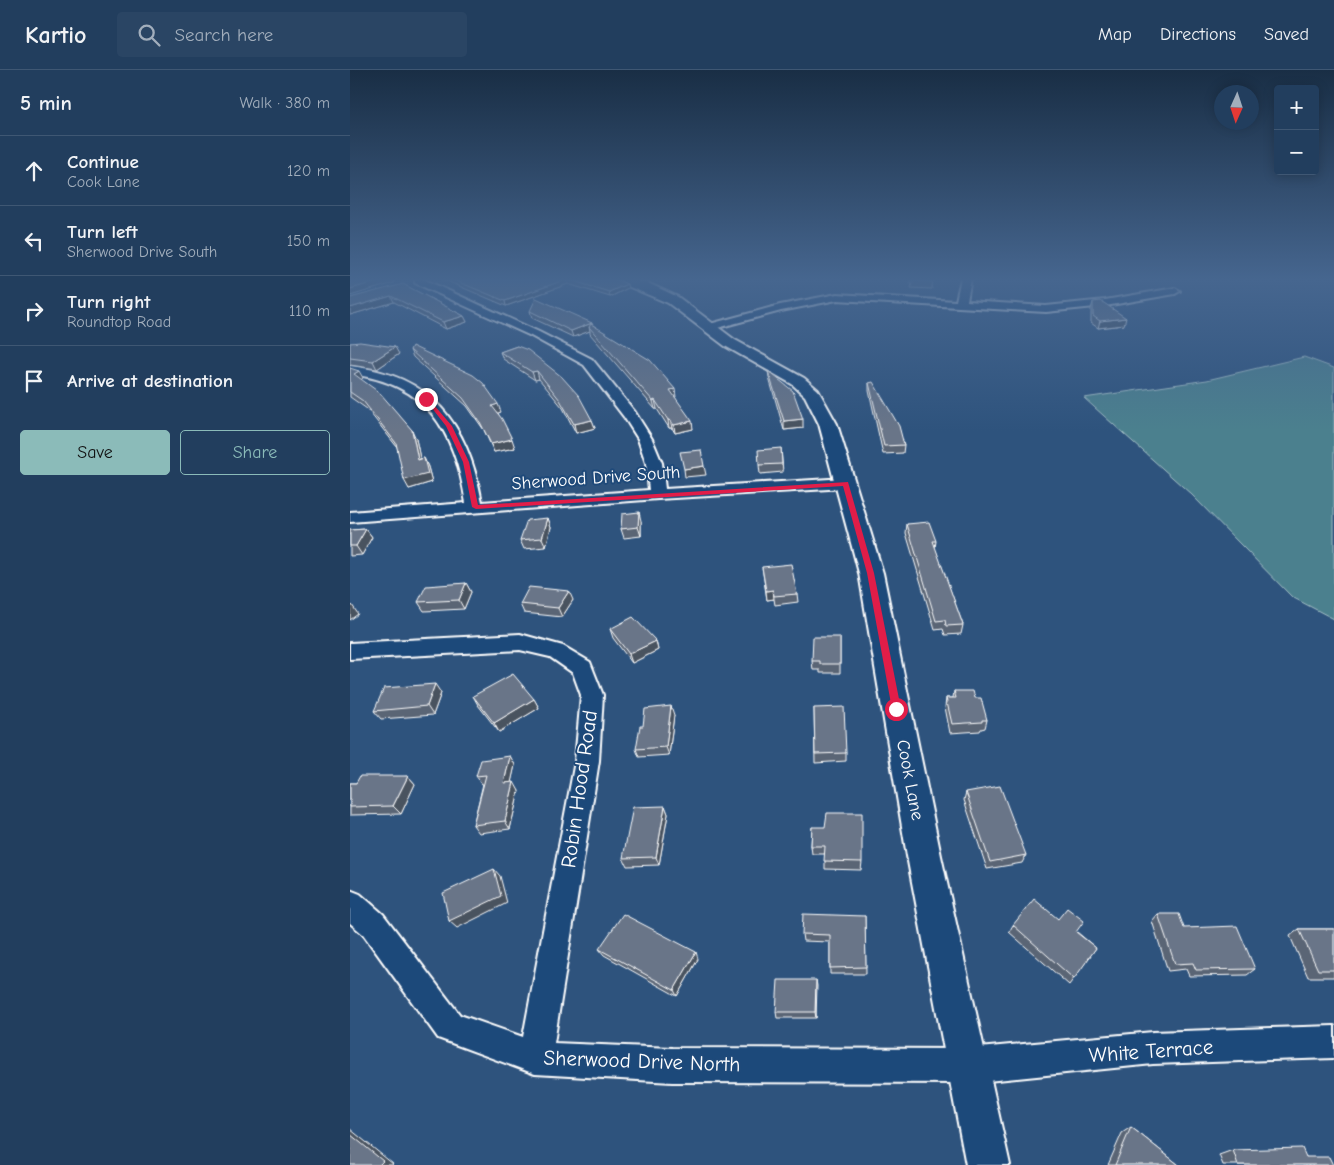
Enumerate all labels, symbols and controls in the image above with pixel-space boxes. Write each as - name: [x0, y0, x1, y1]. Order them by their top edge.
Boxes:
- search box: [117, 12, 467, 57]
- text: Kartio: [25, 21, 87, 49]
- icon: search: [135, 21, 163, 49]
- text: Search here: [175, 24, 273, 46]
- text: Map: [1098, 24, 1132, 45]
- text: Directions: [1160, 24, 1236, 45]
- text: Saved: [1264, 24, 1309, 45]
- north arrow: [1214, 85, 1259, 130]
- map controls: [1274, 85, 1319, 175]
- button: +: [1274, 85, 1319, 130]
- text: 5 min: [20, 91, 72, 115]
- text: Walk · 380 m: [240, 94, 330, 112]
- button: −: [1274, 130, 1319, 175]
- text: Continue: [67, 151, 139, 173]
- icon: ahead: [20, 157, 48, 185]
- text: 120 m: [287, 162, 330, 180]
- text: Cook Lane: [67, 173, 140, 191]
- text: Turn left: [67, 221, 138, 243]
- icon: left: [20, 227, 48, 255]
- text: 150 m: [287, 232, 330, 250]
- text: Sherwood Drive South: [67, 243, 217, 261]
- text: Turn right: [67, 291, 151, 313]
- icon: right: [20, 297, 48, 325]
- text: 110 m: [289, 302, 330, 320]
- text: Roundtop Road: [67, 313, 171, 331]
- icon: arrive: [20, 367, 48, 395]
- text: Arrive at destination: [67, 370, 233, 392]
- route end: [415, 388, 438, 411]
- button: Save: [20, 430, 170, 475]
- button: Share: [180, 430, 330, 475]
- street label: Sherwood Drive South: [511, 462, 681, 494]
- route start: [885, 698, 908, 721]
- street label: Robin Hood Road: [556, 709, 602, 869]
- street label: Cook Lane: [892, 738, 928, 822]
- street label: White Terrace: [1088, 1035, 1214, 1067]
- street label: Sherwood Drive North: [543, 1046, 741, 1076]

